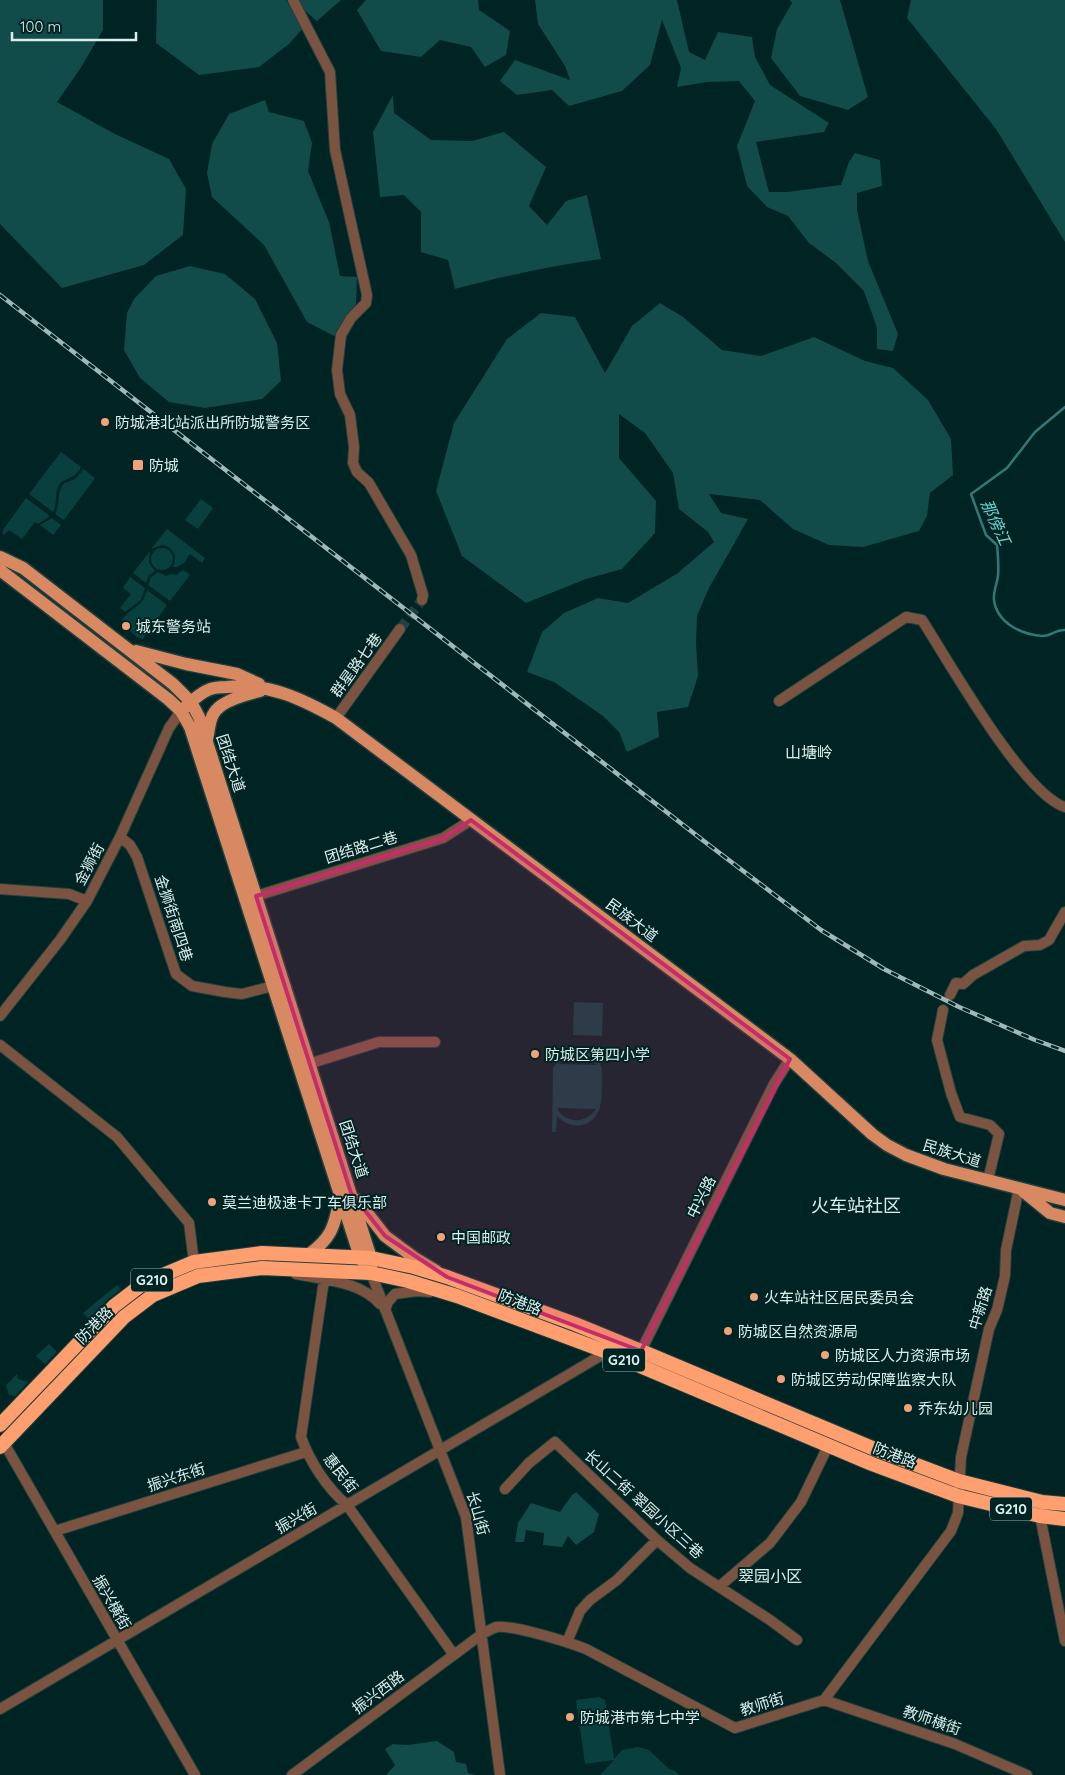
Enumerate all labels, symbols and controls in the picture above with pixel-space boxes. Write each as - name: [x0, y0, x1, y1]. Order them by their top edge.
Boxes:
- scale bar: [12, 10, 136, 42]
- text: 100 m: [20, 17, 61, 36]
- place label: 防城港北站派出所防城警务区: [115, 413, 310, 432]
- marker: 防城港北站派出所防城警务区: [99, 416, 111, 428]
- place label: 防城: [149, 456, 179, 475]
- marker: 防城: [131, 458, 145, 472]
- water label: 那傍江: [977, 496, 1016, 550]
- place label: 城东警务站: [136, 617, 211, 636]
- marker: 城东警务站: [120, 620, 132, 632]
- street label: 群星路七巷: [326, 629, 386, 701]
- street label: 团结大道: [213, 732, 249, 794]
- district label: 山塘岭: [785, 742, 833, 762]
- street label: 团结路二巷: [322, 827, 400, 867]
- street label: 金狮街: [70, 840, 108, 888]
- street label: 金狮街南四巷: [151, 872, 197, 964]
- street label: 民族大道: [602, 894, 662, 946]
- place label: 防城区第四小学: [545, 1045, 650, 1064]
- marker: 防城区第四小学: [529, 1048, 541, 1060]
- street label: 团结大道: [336, 1118, 372, 1180]
- street label: 民族大道: [921, 1135, 983, 1171]
- street label: 中兴路: [682, 1173, 720, 1221]
- place label: 莫兰迪极速卡丁车俱乐部: [222, 1193, 387, 1212]
- district label: 火车站社区: [811, 1194, 901, 1217]
- marker: 莫兰迪极速卡丁车俱乐部: [206, 1196, 218, 1208]
- place label: 中国邮政: [451, 1228, 511, 1247]
- marker: 中国邮政: [435, 1231, 447, 1243]
- road number: G210: [131, 1268, 173, 1292]
- street label: 中新路: [964, 1284, 996, 1332]
- street label: 防港路: [496, 1285, 544, 1319]
- place label: 火车站社区居民委员会: [764, 1288, 914, 1307]
- marker: 火车站社区居民委员会: [748, 1291, 760, 1303]
- street label: 防港路: [72, 1302, 116, 1348]
- place label: 防城区自然资源局: [738, 1322, 858, 1341]
- marker: 防城区自然资源局: [722, 1325, 734, 1337]
- place label: 防城区人力资源市场: [835, 1346, 970, 1365]
- road number: G210: [603, 1348, 645, 1372]
- marker: 防城区人力资源市场: [819, 1349, 831, 1361]
- place label: 防城区劳动保障监察大队: [791, 1370, 956, 1389]
- marker: 防城区劳动保障监察大队: [775, 1373, 787, 1385]
- place label: 乔东幼儿园: [918, 1399, 993, 1418]
- marker: 乔东幼儿园: [902, 1402, 914, 1414]
- street label: 防港路: [871, 1438, 919, 1472]
- street label: 长山二街 翠园小区三巷: [580, 1445, 708, 1563]
- street label: 惠民街: [320, 1449, 362, 1497]
- street label: 振兴东街: [145, 1459, 207, 1495]
- street label: 长山街: [463, 1489, 493, 1537]
- road number: G210: [990, 1498, 1032, 1520]
- street label: 振兴街: [272, 1499, 320, 1537]
- district label: 翠园小区: [738, 1566, 802, 1586]
- street label: 振兴横街: [89, 1571, 135, 1633]
- street label: 振兴西路: [348, 1666, 408, 1718]
- street label: 教师街: [738, 1688, 786, 1720]
- street label: 教师横街: [901, 1701, 963, 1739]
- place label: 防城港市第七中学: [580, 1708, 700, 1727]
- marker: 防城港市第七中学: [564, 1711, 576, 1723]

